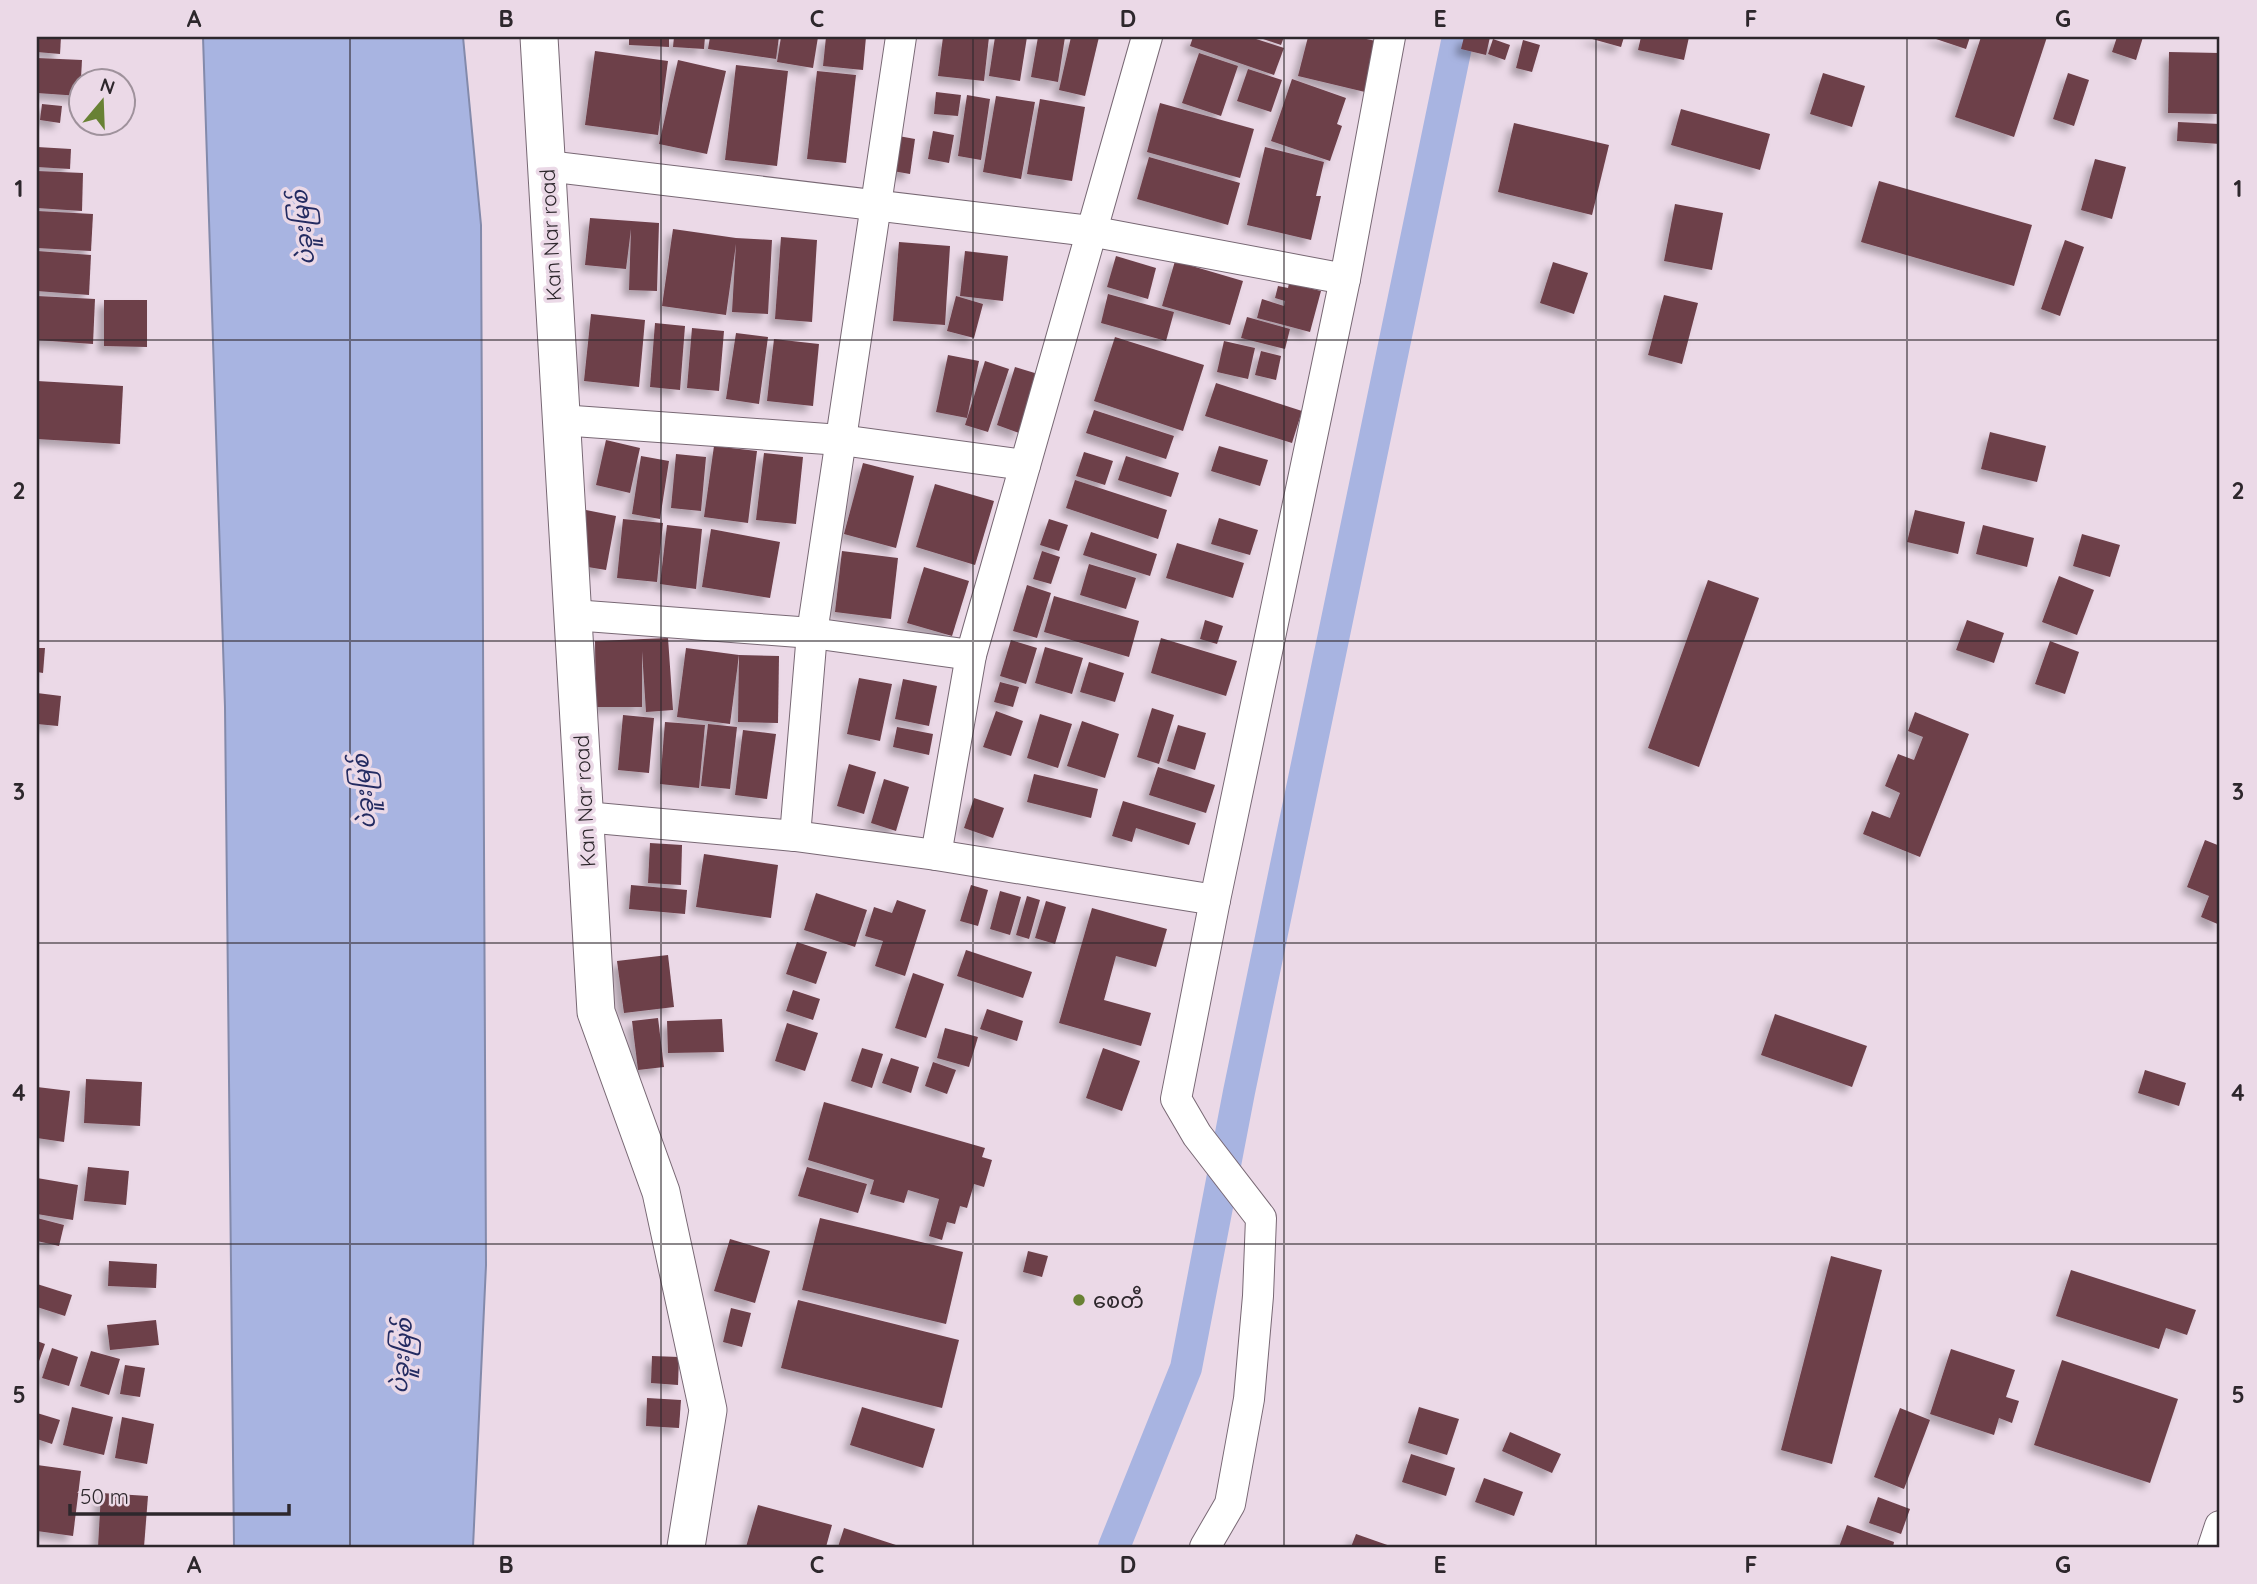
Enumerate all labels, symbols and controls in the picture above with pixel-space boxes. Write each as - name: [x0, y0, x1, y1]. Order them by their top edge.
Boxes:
- text: A: [187, 4, 202, 33]
- text: B: [498, 4, 514, 33]
- text: C: [810, 4, 824, 33]
- text: D: [1120, 4, 1136, 33]
- text: E: [1433, 4, 1447, 33]
- text: F: [1745, 4, 1757, 33]
- text: G: [2055, 4, 2071, 33]
- north arrow: [66, 66, 136, 136]
- text: N: [97, 72, 118, 100]
- street label: Kan Nar road: [534, 168, 566, 302]
- text: 1: [15, 174, 23, 203]
- text: 1: [2234, 174, 2242, 203]
- water label: ပဲခူးမြစ်: [282, 187, 325, 267]
- text: 2: [12, 476, 26, 505]
- text: 2: [2231, 476, 2245, 505]
- street label: Kan Nar road: [568, 734, 600, 868]
- water label: ပဲခူးမြစ်: [343, 751, 386, 831]
- text: 3: [13, 777, 25, 806]
- text: 3: [2232, 777, 2244, 806]
- text: 4: [12, 1078, 26, 1107]
- text: 4: [2231, 1078, 2245, 1107]
- place label: စေတီ: [1093, 1285, 1144, 1313]
- marker: စေတီ: [1071, 1292, 1087, 1308]
- water label: ပဲခူးမြစ်: [383, 1316, 423, 1395]
- text: 5: [12, 1380, 26, 1409]
- text: 5: [2231, 1380, 2245, 1409]
- scale bar: [70, 1472, 289, 1516]
- text: 50 m: [80, 1483, 129, 1509]
- text: A: [187, 1550, 202, 1579]
- text: B: [498, 1550, 514, 1579]
- text: C: [810, 1550, 824, 1579]
- text: D: [1120, 1550, 1136, 1579]
- text: E: [1433, 1550, 1447, 1579]
- text: F: [1745, 1550, 1757, 1579]
- text: G: [2055, 1550, 2071, 1579]

